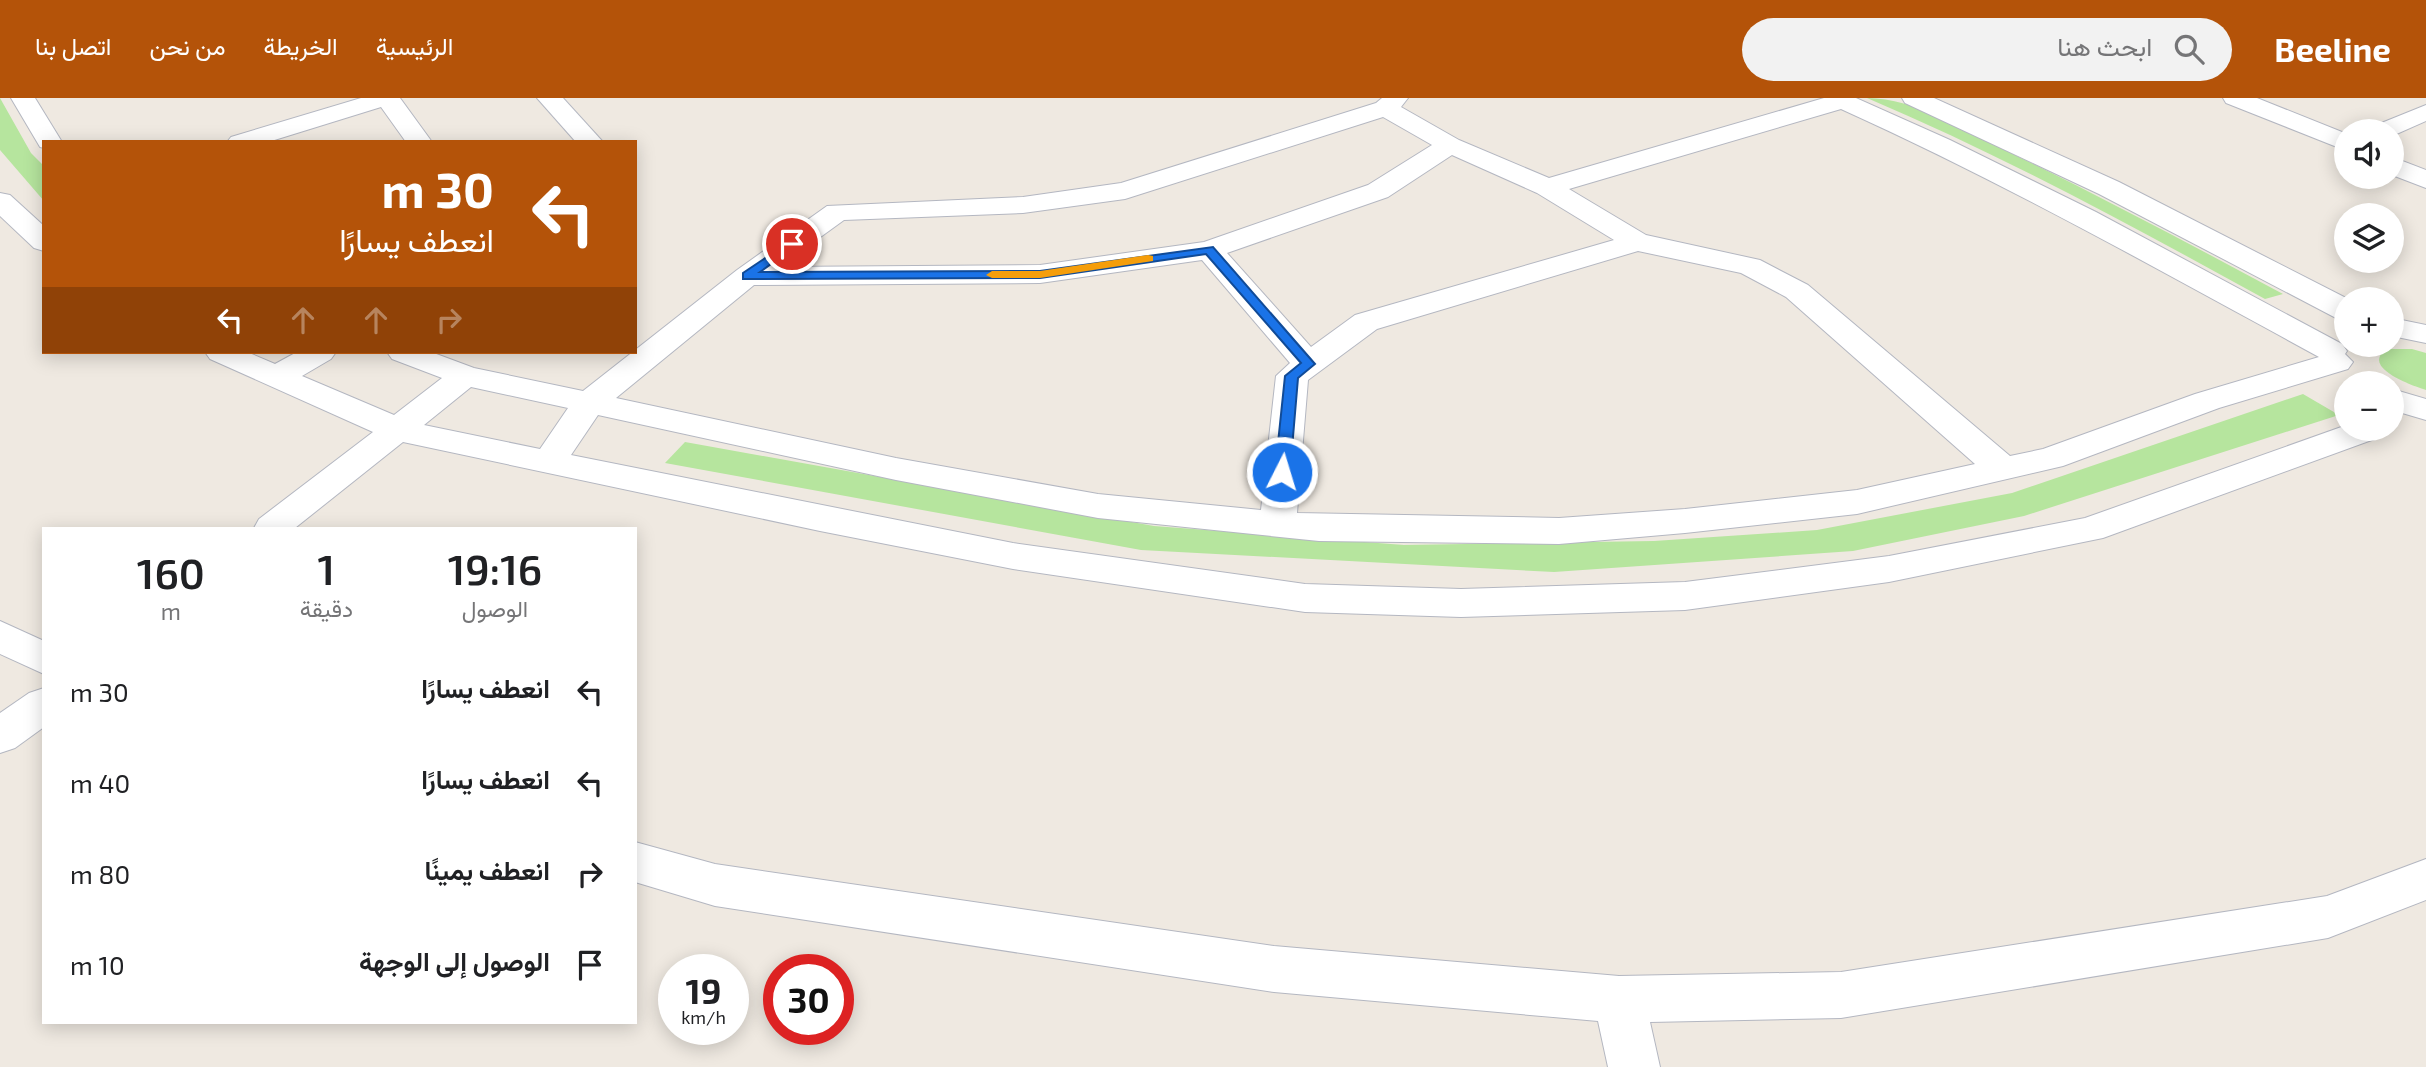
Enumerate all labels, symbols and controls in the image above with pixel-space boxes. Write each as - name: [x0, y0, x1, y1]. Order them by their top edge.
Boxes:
- search box: [1742, 18, 2232, 81]
- text: Beeline: [2274, 29, 2391, 69]
- text: ابحث هنا: [2057, 30, 2152, 61]
- icon: search: [2170, 30, 2208, 68]
- text: اتصل بنا: [35, 31, 111, 60]
- text: من نحن: [149, 31, 225, 60]
- text: الخريطة: [263, 31, 338, 60]
- text: الرئيسية: [376, 31, 453, 60]
- map controls: [2334, 119, 2404, 441]
- button: sound: [2334, 119, 2404, 189]
- text: 30 m: [382, 159, 494, 218]
- icon: left: [518, 168, 609, 259]
- button: layers: [2334, 203, 2404, 273]
- pin: [762, 214, 822, 274]
- text: انعطف يسارًا: [339, 220, 494, 258]
- icon: arrive: [773, 225, 811, 263]
- button: +: [2334, 287, 2404, 357]
- icon: left: [211, 301, 249, 339]
- icon: ahead: [284, 301, 322, 339]
- icon: ahead: [357, 301, 395, 339]
- icon: right: [430, 301, 468, 339]
- button: −: [2334, 371, 2404, 441]
- position arrow: [1245, 435, 1319, 509]
- text: 1: [318, 543, 335, 593]
- text: 19:16: [448, 543, 542, 593]
- text: 160: [137, 547, 205, 597]
- text: دقيقة: [300, 594, 353, 622]
- text: الوصول: [462, 594, 528, 622]
- text: m: [161, 597, 181, 625]
- text: انعطف يسارًا: [421, 672, 550, 703]
- icon: left: [571, 673, 609, 711]
- text: 30 m: [70, 676, 129, 707]
- text: انعطف يسارًا: [421, 763, 550, 794]
- icon: left: [571, 764, 609, 802]
- text: 40 m: [70, 767, 130, 798]
- text: انعطف يمينًا: [425, 854, 550, 885]
- icon: right: [571, 855, 609, 893]
- text: 80 m: [70, 858, 130, 889]
- text: الوصول إلى الوجهة: [359, 945, 550, 976]
- icon: arrive: [571, 946, 609, 984]
- text: 10 m: [70, 949, 125, 980]
- speed limit sign: 30: [763, 954, 854, 1045]
- text: 19: [686, 969, 721, 1011]
- text: km/h: [681, 1006, 726, 1028]

